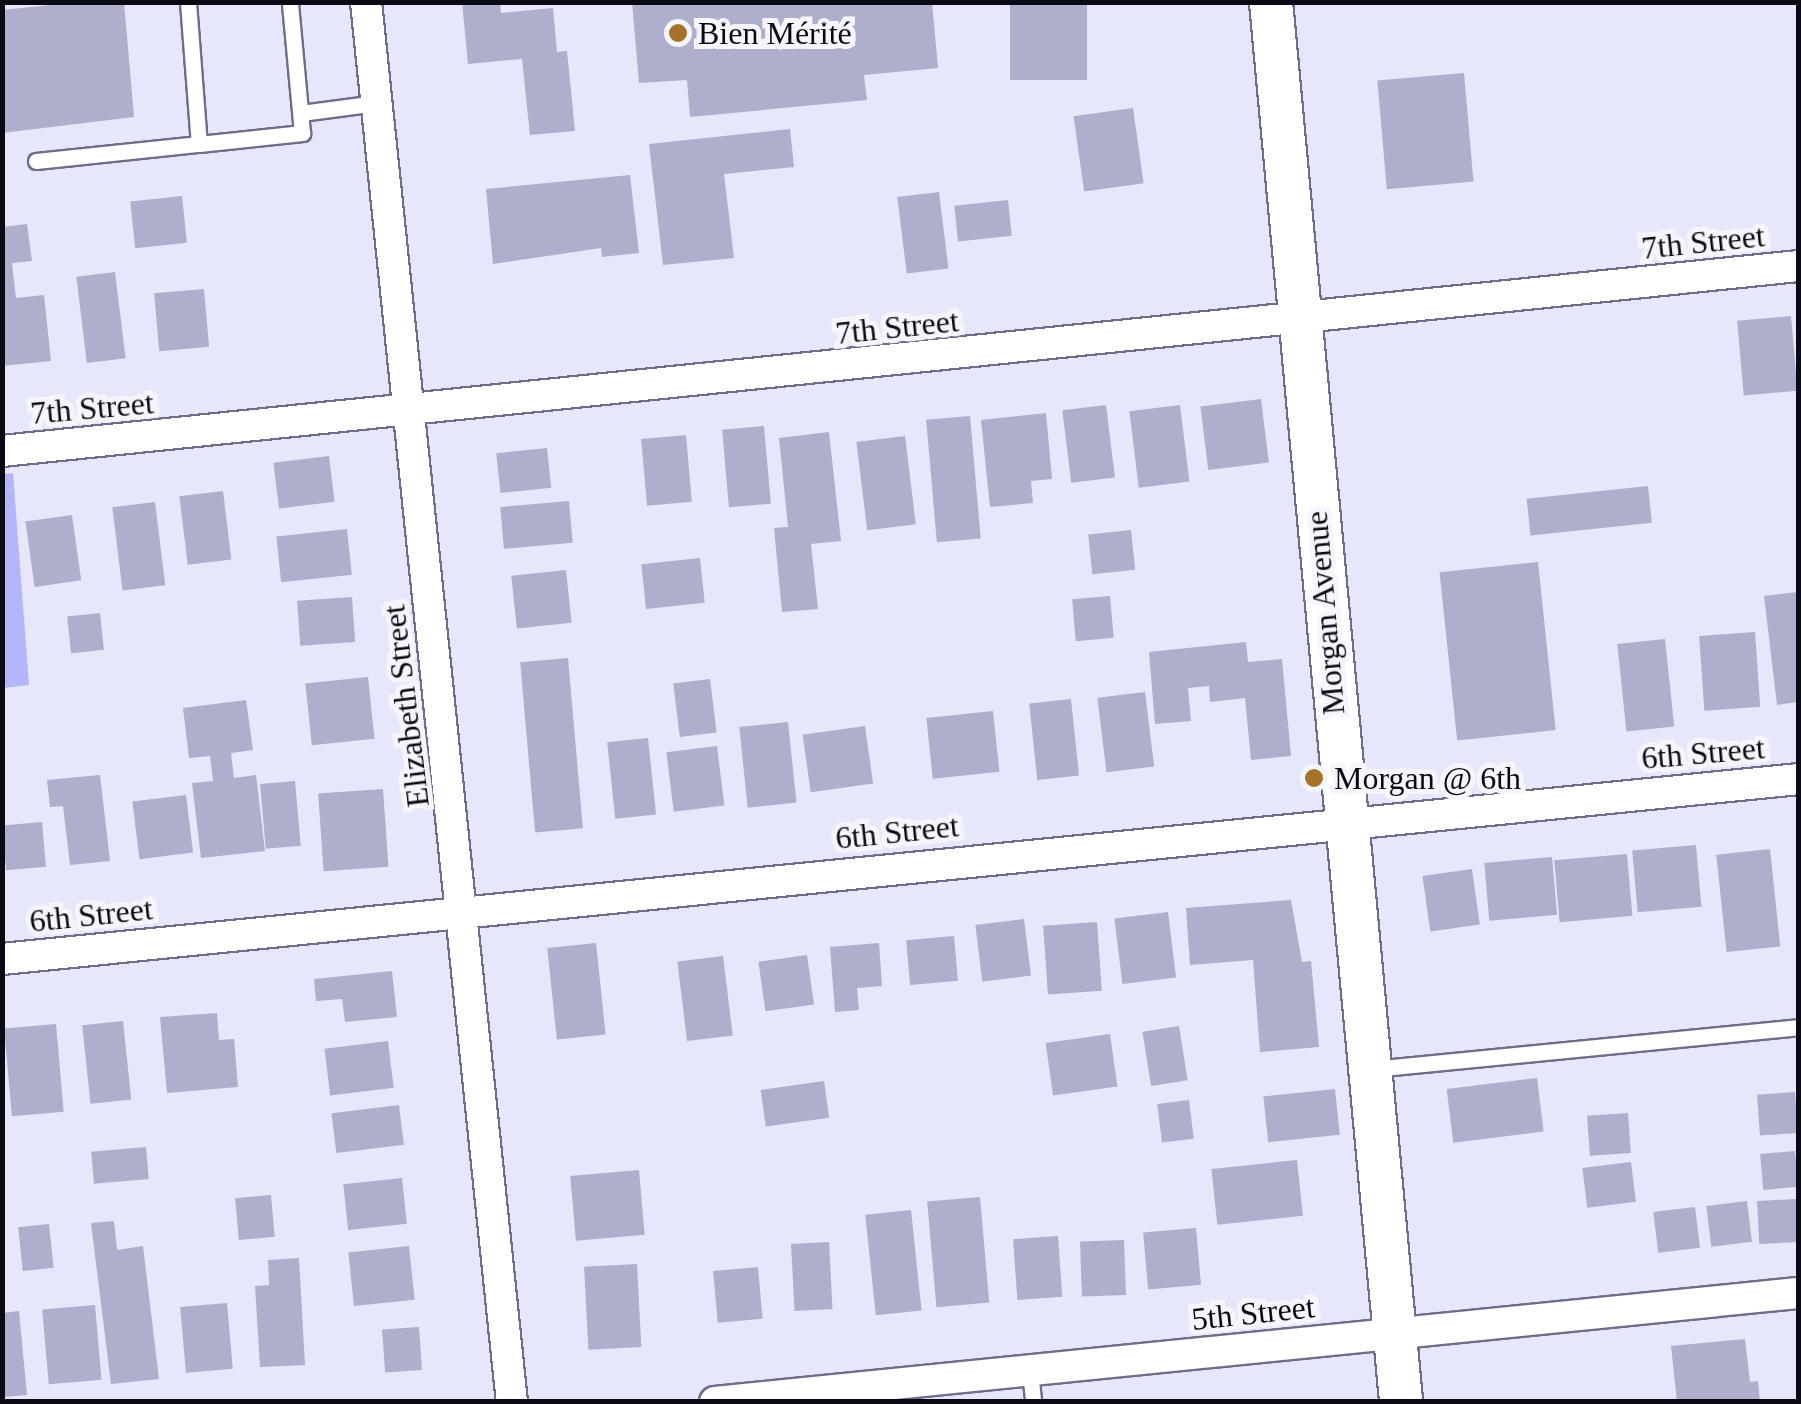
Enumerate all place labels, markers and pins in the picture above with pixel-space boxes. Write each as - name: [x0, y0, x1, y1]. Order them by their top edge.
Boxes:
- place label: Bien Mérité: [698, 14, 852, 52]
- marker: Bien Mérité: [667, 22, 689, 44]
- place label: Morgan @ 6th: [1334, 759, 1521, 797]
- marker: Morgan @ 6th: [1303, 767, 1325, 789]

